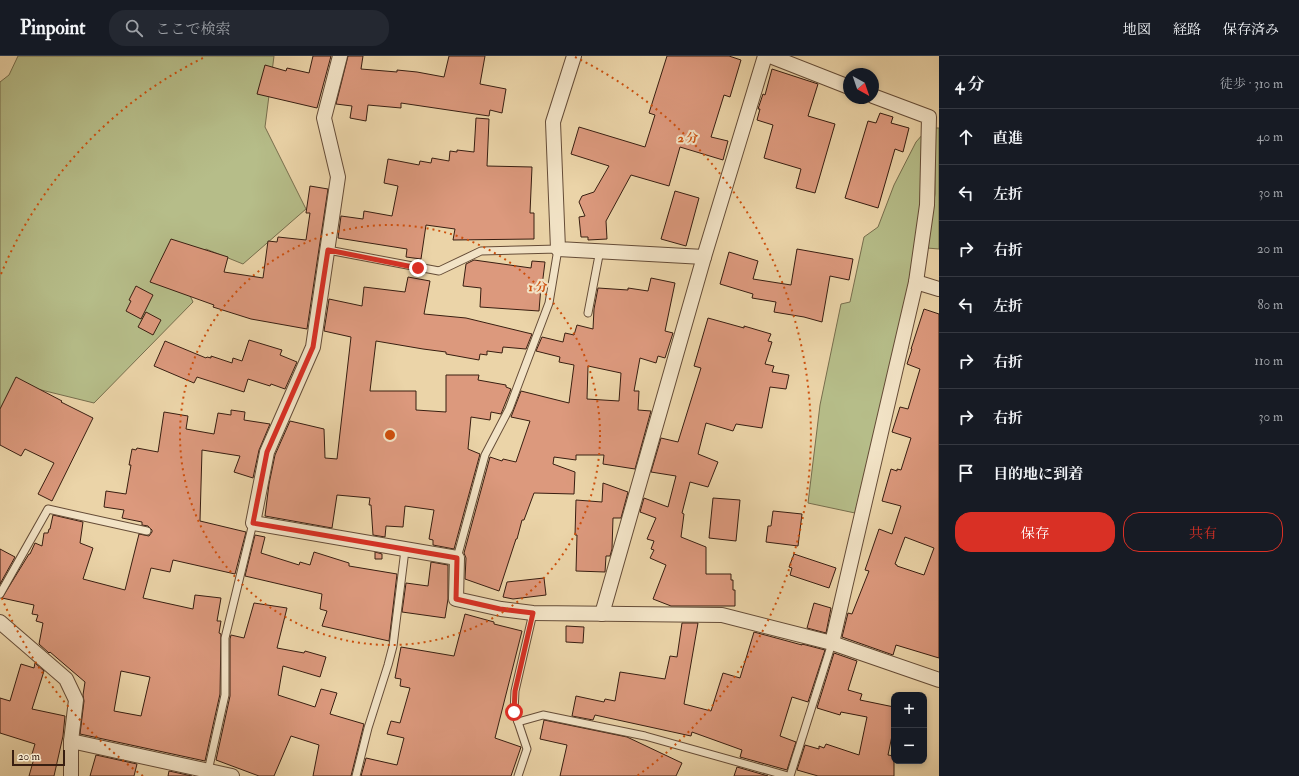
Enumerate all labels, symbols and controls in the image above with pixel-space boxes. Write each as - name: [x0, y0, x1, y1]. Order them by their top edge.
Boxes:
- search box: [109, 10, 389, 46]
- text: Pinpoint: [20, 16, 85, 40]
- icon: search: [123, 17, 145, 39]
- text: ここで検索: [155, 20, 230, 39]
- text: 地図: [1123, 21, 1151, 38]
- text: 経路: [1173, 21, 1201, 38]
- text: 保存済み: [1223, 21, 1279, 38]
- north arrow: [843, 68, 879, 104]
- text: 4 分: [955, 74, 985, 95]
- text: 徒歩 · 310 m: [1220, 76, 1283, 92]
- icon: ahead: [955, 126, 977, 148]
- text: 直進: [993, 129, 1023, 148]
- text: 40 m: [1257, 129, 1283, 145]
- text: 2 分: [678, 131, 698, 146]
- icon: left: [955, 182, 977, 204]
- text: 左折: [993, 185, 1023, 204]
- text: 30 m: [1259, 185, 1283, 201]
- icon: right: [955, 238, 977, 260]
- text: 右折: [993, 241, 1023, 260]
- text: 20 m: [1257, 241, 1283, 257]
- route end: [409, 259, 427, 277]
- text: 1 分: [529, 280, 547, 295]
- icon: left: [955, 294, 977, 316]
- text: 左折: [993, 297, 1023, 316]
- text: 80 m: [1257, 297, 1283, 313]
- icon: right: [955, 350, 977, 372]
- text: 右折: [993, 353, 1023, 372]
- text: 110 m: [1254, 353, 1283, 369]
- icon: right: [955, 406, 977, 428]
- text: 右折: [993, 409, 1023, 428]
- text: 30 m: [1259, 409, 1283, 425]
- centre of rings: [383, 428, 397, 442]
- icon: arrive: [955, 462, 977, 484]
- text: 目的地に到着: [993, 465, 1083, 484]
- button: 保存: [955, 512, 1115, 552]
- button: 共有: [1123, 512, 1283, 552]
- map controls: [891, 692, 927, 764]
- button: +: [891, 692, 927, 728]
- route start: [505, 703, 523, 721]
- button: −: [891, 728, 927, 764]
- scale bar: [12, 748, 65, 767]
- text: 20 m: [18, 750, 40, 763]

